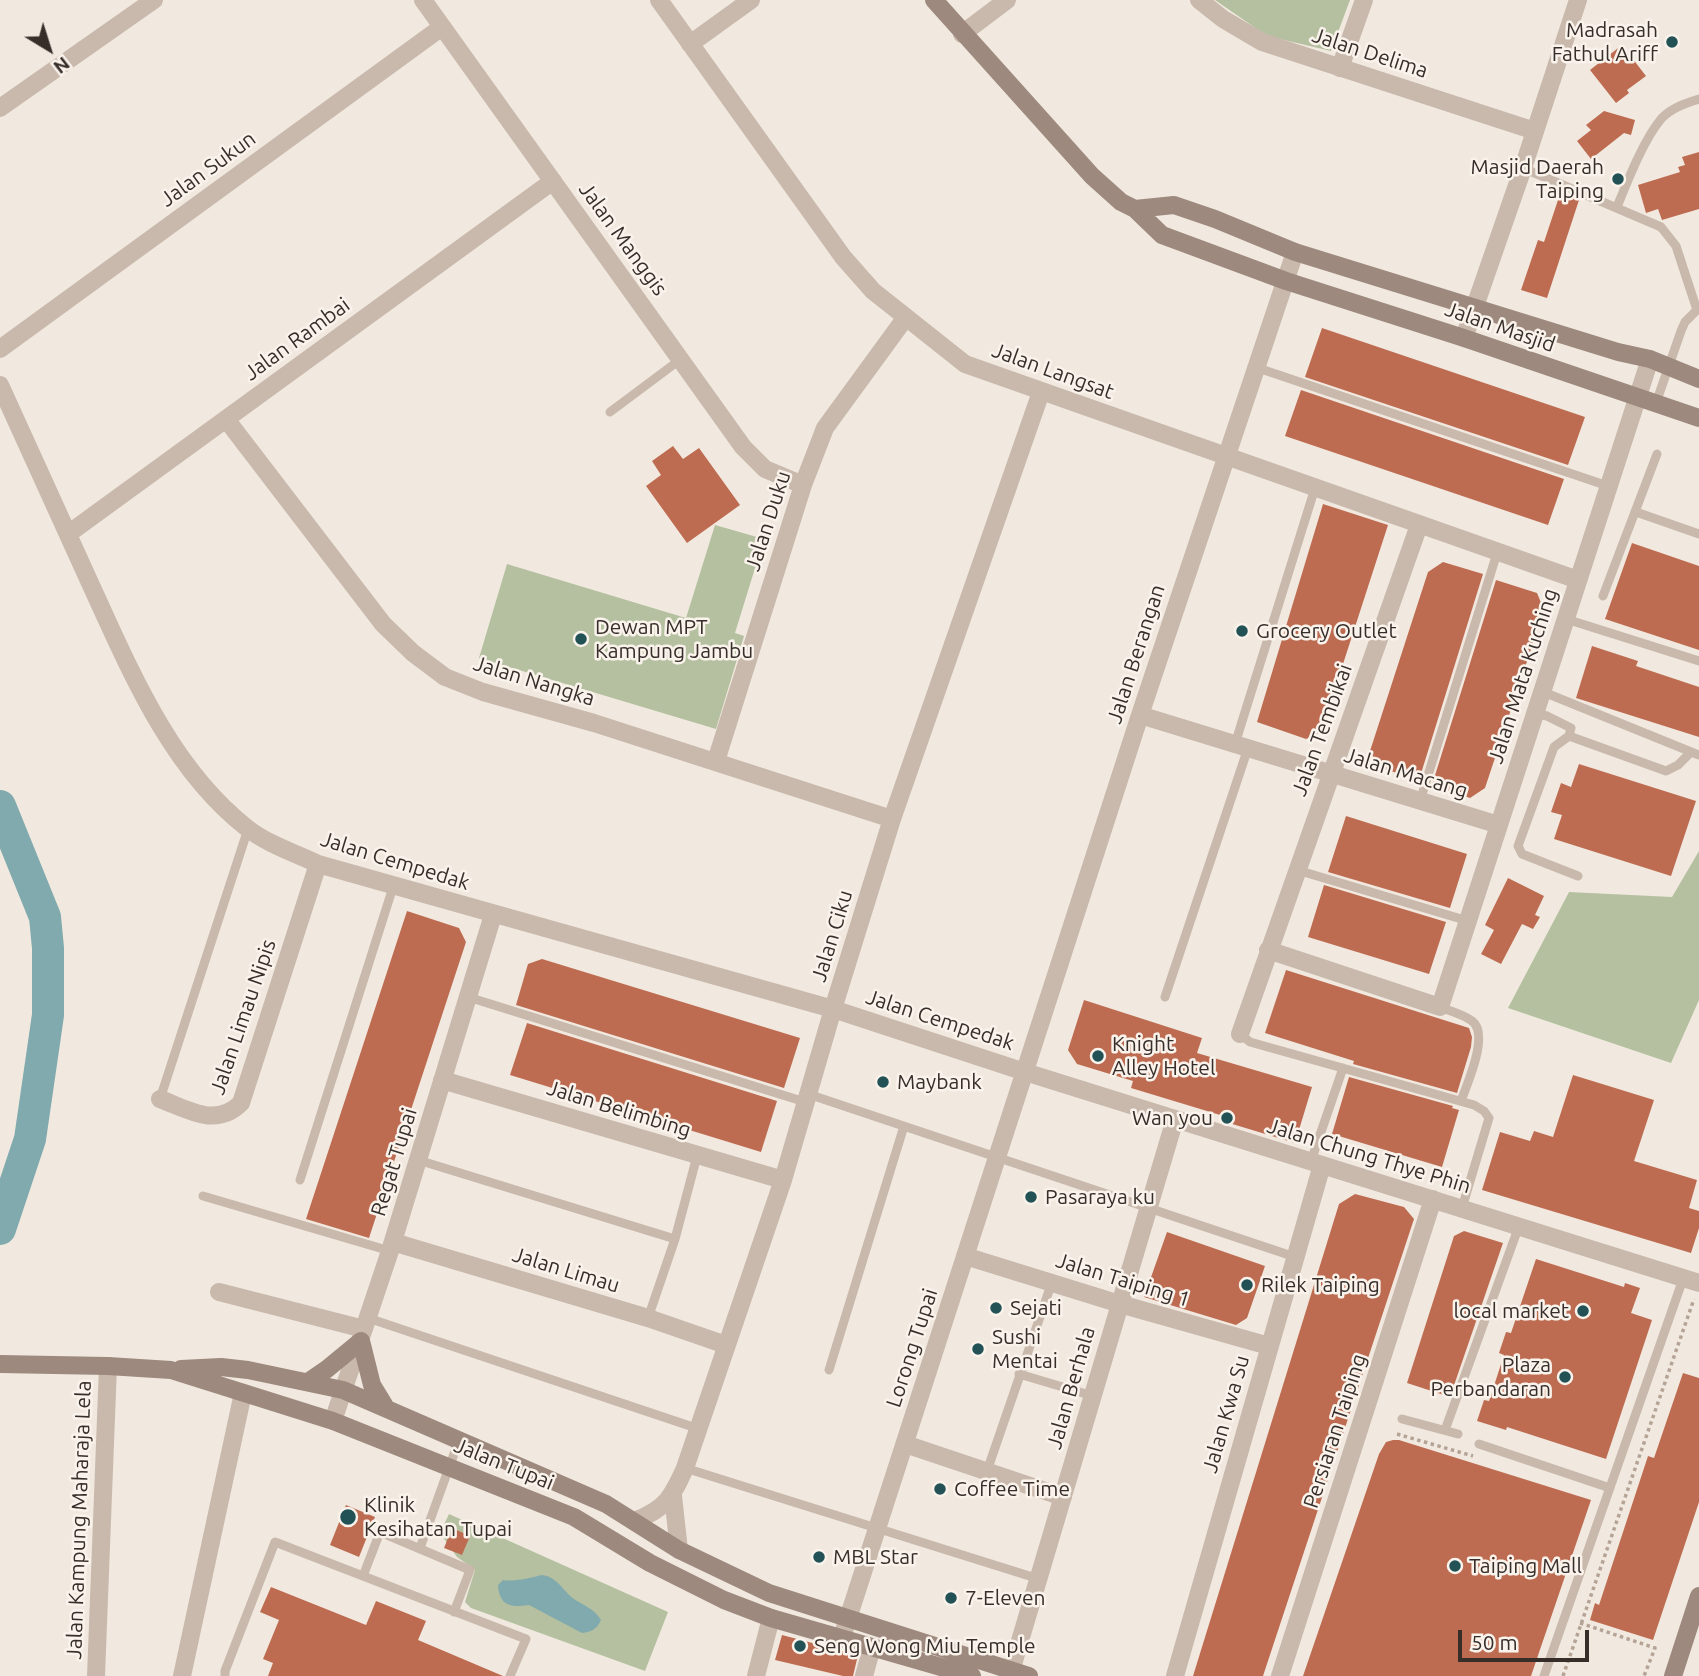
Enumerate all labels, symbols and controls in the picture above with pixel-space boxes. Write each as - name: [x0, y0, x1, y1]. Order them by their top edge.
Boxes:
- north arrow: [14, 14, 84, 84]
- place label: Madrasah Fathul Ariff: [1552, 17, 1658, 67]
- street label: Jalan Delima: [1309, 22, 1431, 84]
- marker: Madrasah Fathul Ariff: [1664, 34, 1680, 50]
- text: N: [50, 53, 74, 79]
- street label: Jalan Sukun: [155, 126, 261, 212]
- place label: Masjid Daerah Taiping: [1471, 154, 1604, 204]
- marker: Masjid Daerah Taiping: [1610, 171, 1626, 187]
- street label: Jalan Manggis: [574, 178, 672, 300]
- street label: Jalan Rambai: [239, 292, 355, 386]
- street label: Jalan Masjid: [1442, 296, 1558, 358]
- street label: Jalan Langsat: [989, 337, 1117, 405]
- street label: Jalan Duku: [740, 468, 796, 574]
- street label: Jalan Berangan: [1102, 581, 1170, 727]
- street label: Jalan Mata Kuching: [1483, 585, 1563, 767]
- place label: Dewan MPT Kampung Jambu: [595, 614, 753, 664]
- place label: Grocery Outlet: [1256, 618, 1397, 644]
- marker: Grocery Outlet: [1234, 623, 1250, 639]
- marker: Dewan MPT Kampung Jambu: [573, 631, 589, 647]
- street label: Jalan Nangka: [470, 651, 598, 711]
- street label: Jalan Tembikai: [1286, 661, 1358, 799]
- street label: Jalan Macang: [1341, 742, 1471, 804]
- street label: Jalan Cempedak: [317, 826, 473, 896]
- street label: Jalan Ciku: [806, 887, 858, 985]
- street label: Jalan Limau Nipis: [205, 936, 281, 1098]
- street label: Jalan Cempedak: [863, 984, 1017, 1056]
- place label: Knight Alley Hotel: [1112, 1031, 1215, 1081]
- marker: Knight Alley Hotel: [1090, 1048, 1106, 1064]
- place label: Maybank: [897, 1069, 982, 1095]
- marker: Maybank: [875, 1074, 891, 1090]
- street label: Jalan Belimbing: [544, 1075, 694, 1143]
- street label: Regat Tupai: [366, 1105, 422, 1219]
- place label: Wan you: [1132, 1105, 1213, 1131]
- marker: Wan you: [1219, 1110, 1235, 1126]
- street label: Jalan Chung Thye Phin: [1264, 1113, 1474, 1199]
- place label: Pasaraya ku: [1045, 1184, 1155, 1210]
- marker: Pasaraya ku: [1023, 1189, 1039, 1205]
- street label: Jalan Limau: [509, 1242, 623, 1298]
- street label: Jalan Taiping 1: [1053, 1248, 1193, 1312]
- place label: Rilek Taiping: [1261, 1272, 1380, 1298]
- marker: Rilek Taiping: [1239, 1277, 1255, 1293]
- street label: Lorong Tupai: [881, 1285, 943, 1411]
- place label: Sejati: [1010, 1295, 1062, 1321]
- place label: local market: [1453, 1298, 1569, 1324]
- marker: Sejati: [988, 1300, 1004, 1316]
- marker: local market: [1575, 1303, 1591, 1319]
- place label: Sushi Mentai: [992, 1324, 1058, 1374]
- street label: Jalan Berhala: [1041, 1324, 1101, 1452]
- marker: Sushi Mentai: [970, 1341, 986, 1357]
- street label: Persiaran Taiping: [1298, 1351, 1372, 1511]
- street label: Jalan Kwa Su: [1197, 1352, 1255, 1476]
- place label: Plaza Perbandaran: [1430, 1352, 1551, 1402]
- marker: Plaza Perbandaran: [1557, 1369, 1573, 1385]
- street label: Jalan Kampung Maharaja Lela: [62, 1380, 96, 1660]
- street label: Jalan Tupai: [450, 1433, 558, 1495]
- place label: Coffee Time: [954, 1476, 1070, 1502]
- marker: Coffee Time: [932, 1481, 948, 1497]
- place label: Klinik Kesihatan Tupai: [364, 1492, 512, 1542]
- marker: Klinik Kesihatan Tupai: [338, 1507, 358, 1527]
- place label: MBL Star: [833, 1544, 918, 1570]
- marker: MBL Star: [811, 1549, 827, 1565]
- place label: Taiping Mall: [1469, 1553, 1582, 1579]
- marker: Taiping Mall: [1447, 1558, 1463, 1574]
- place label: 7-Eleven: [965, 1585, 1046, 1611]
- marker: 7-Eleven: [943, 1590, 959, 1606]
- scale bar: [1461, 1616, 1592, 1660]
- text: 50 m: [1471, 1630, 1518, 1654]
- place label: Seng Wong Miu Temple: [814, 1633, 1036, 1659]
- marker: Seng Wong Miu Temple: [792, 1638, 808, 1654]

